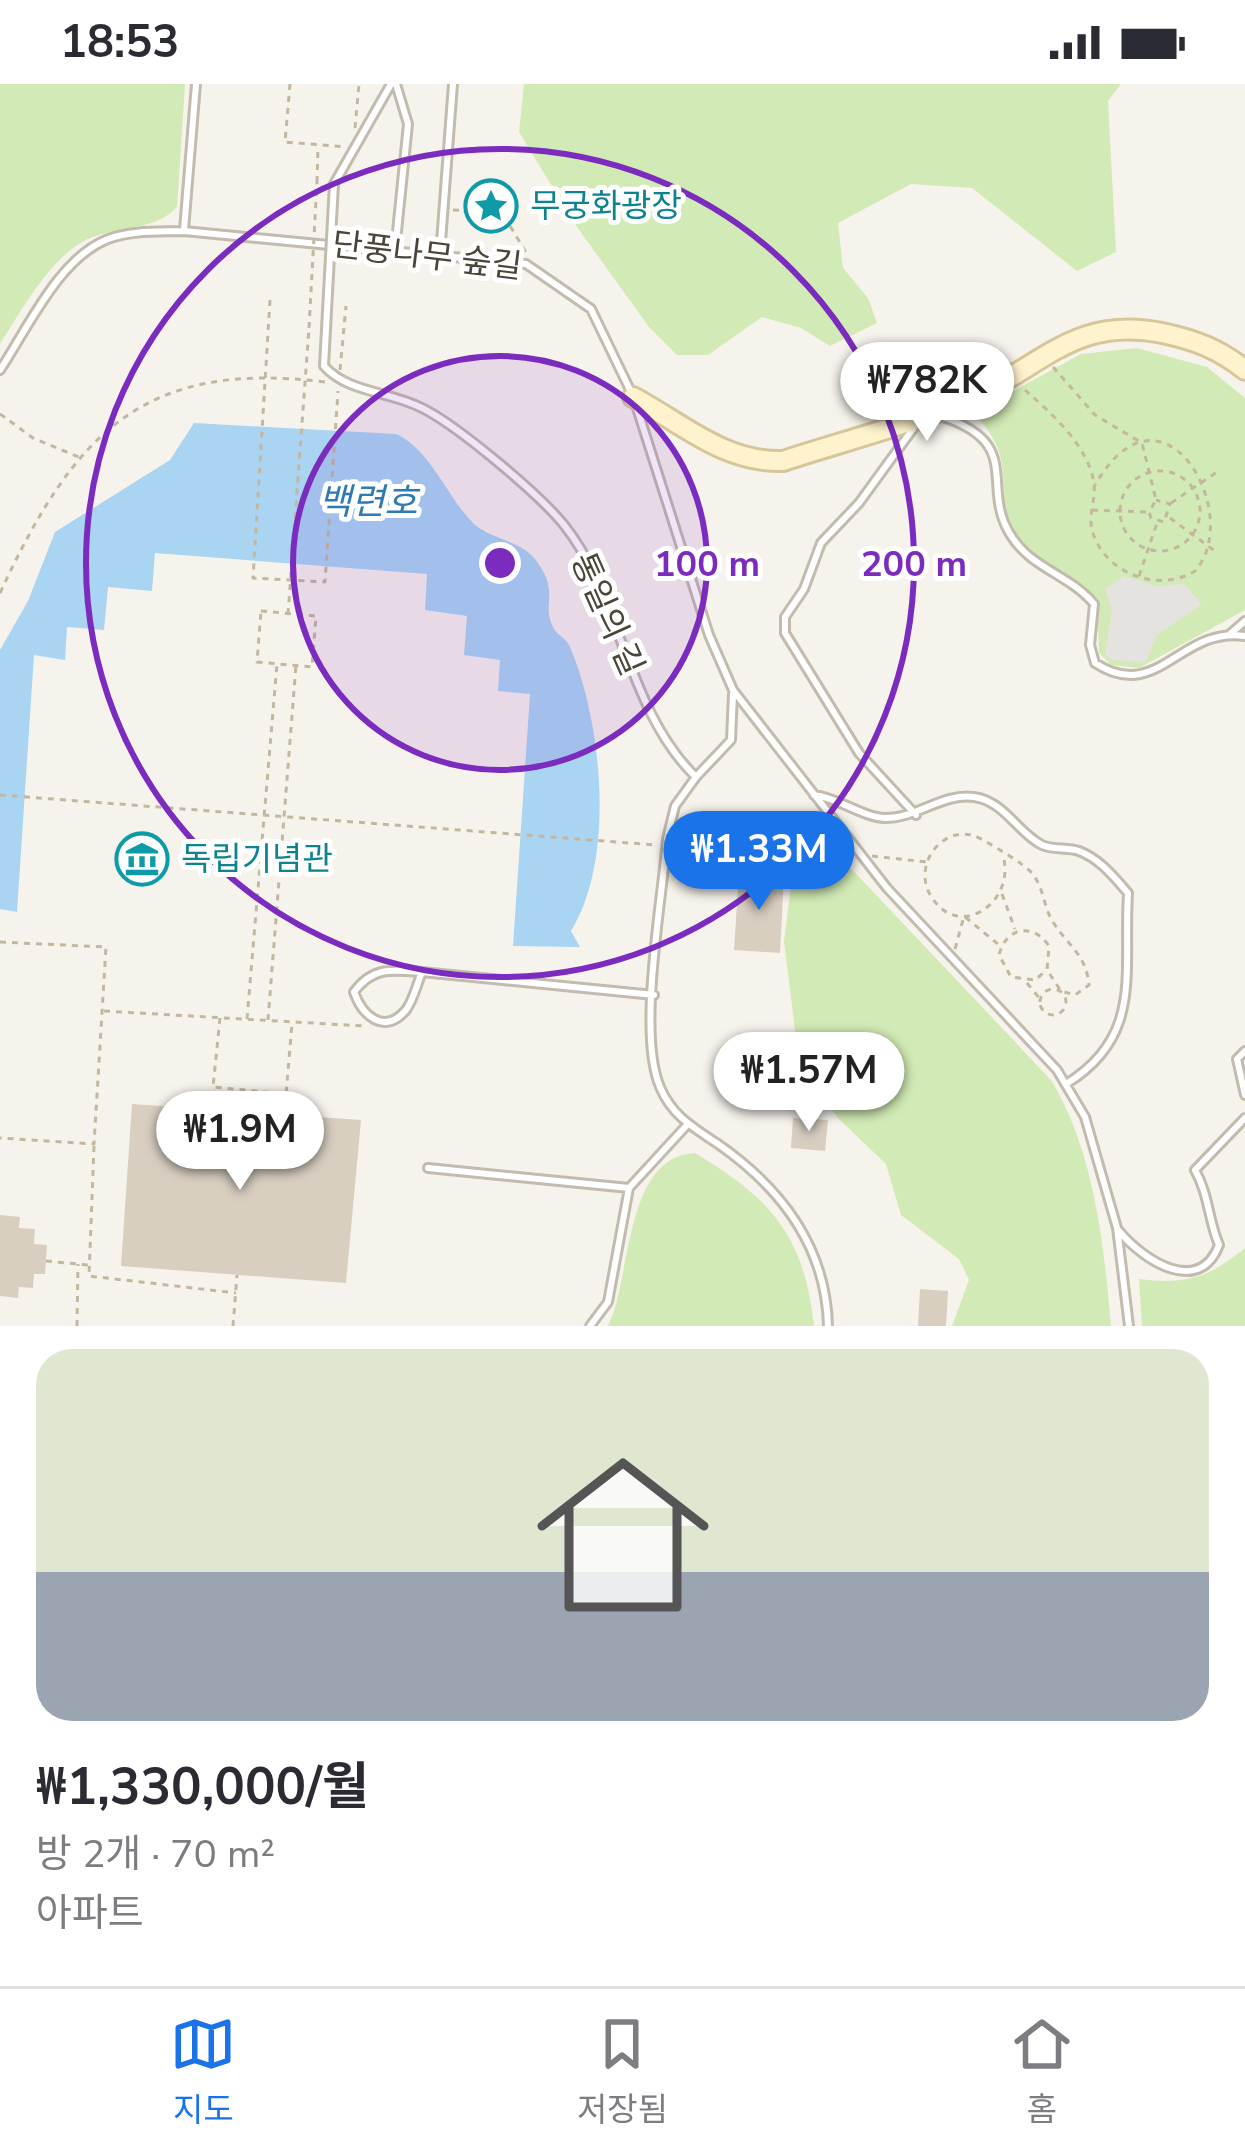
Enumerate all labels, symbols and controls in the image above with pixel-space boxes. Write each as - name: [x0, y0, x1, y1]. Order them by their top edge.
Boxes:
- text: 18:53: [60, 12, 179, 73]
- place icon: 무궁화광장: [463, 178, 519, 234]
- place label: 무궁화광장: [530, 184, 682, 229]
- street label: 단풍나무 숲길: [330, 222, 524, 290]
- pin: ₩782K: [843, 342, 1011, 444]
- text: ₩782K: [867, 354, 987, 407]
- water label: 백련호: [318, 478, 421, 527]
- text: 100 m: [654, 540, 760, 589]
- text: 200 m: [861, 540, 967, 589]
- centre of rings: [479, 542, 521, 584]
- street label: 통일의 길: [560, 546, 654, 682]
- pin: ₩1.33M: [661, 811, 857, 913]
- text: ₩1.33M: [690, 823, 828, 876]
- museum icon: 독립기념관: [114, 831, 170, 887]
- place label: 독립기념관: [181, 837, 333, 882]
- pin: ₩1.57M: [711, 1032, 907, 1134]
- text: ₩1.57M: [740, 1044, 878, 1097]
- pin: ₩1.9M: [156, 1091, 324, 1193]
- text: ₩1.9M: [183, 1103, 297, 1156]
- icon: home: [515, 1427, 731, 1643]
- text: ₩1,330,000/월: [36, 1752, 369, 1822]
- text: 방 2개 · 70 m²: [36, 1828, 275, 1881]
- text: 아파트: [36, 1887, 144, 1940]
- tab: 지도: [170, 2011, 236, 2133]
- tab: 저장됨: [577, 2011, 668, 2133]
- tab: 홈: [1009, 2011, 1075, 2133]

